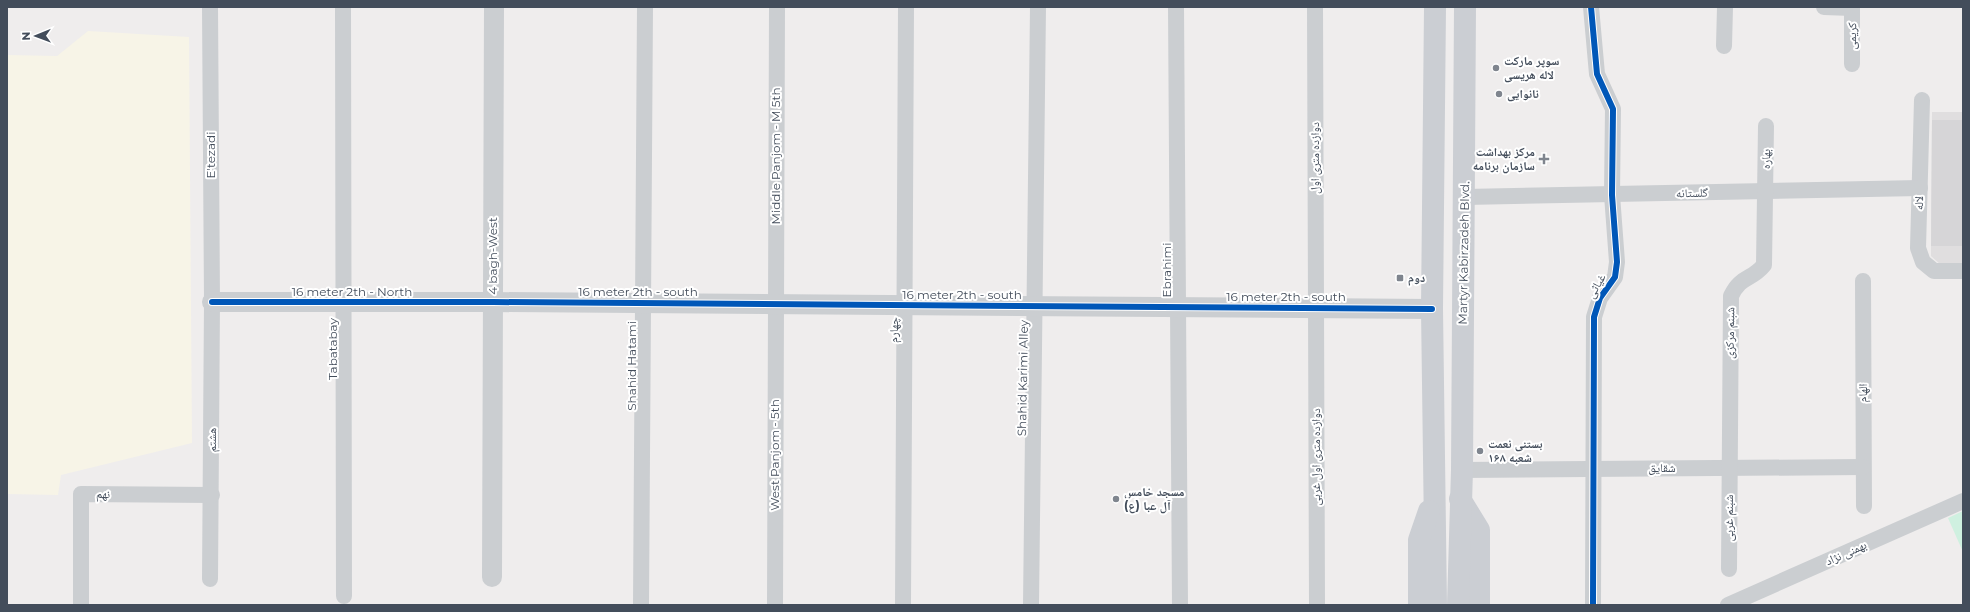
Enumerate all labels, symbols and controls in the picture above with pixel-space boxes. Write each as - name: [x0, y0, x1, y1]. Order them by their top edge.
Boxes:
- north arrow: [16, 16, 56, 56]
- street label: کریمی: [1844, 22, 1859, 50]
- text: N: [19, 32, 33, 41]
- place label: سوپر مارکت لاله هریسی: [1504, 53, 1559, 83]
- marker: سوپر مارکت لاله هریسی: [1491, 63, 1501, 73]
- place label: نانوایی: [1507, 86, 1539, 102]
- street label: Middle Panjom - M 5th: [768, 87, 783, 225]
- marker: نانوایی: [1494, 89, 1504, 99]
- street label: دوازده متری اول: [1307, 122, 1322, 194]
- street label: E'tezadi: [203, 132, 218, 178]
- place label: مرکز بهداشت سازمان برنامه: [1473, 144, 1535, 174]
- street label: بهاره: [1758, 149, 1774, 169]
- marker: مرکز بهداشت سازمان برنامه: [1538, 153, 1550, 165]
- street label: Martyr Kabirzadeh Blvd.: [1455, 181, 1472, 325]
- street label: گلستانه: [1676, 185, 1708, 200]
- street label: لاله: [1911, 196, 1926, 210]
- street label: 4 bagh-West: [485, 217, 500, 295]
- street label: Ebrahimi: [1159, 243, 1174, 297]
- place label: دوم: [1408, 270, 1425, 286]
- street label: غیاثی: [1583, 271, 1609, 301]
- marker: دوم: [1395, 273, 1405, 283]
- street label: 16 meter 2th - North: [292, 284, 412, 299]
- street label: 16 meter 2th - south: [578, 284, 698, 299]
- street label: 16 meter 2th - south: [902, 287, 1022, 302]
- street label: 16 meter 2th - south: [1226, 289, 1346, 304]
- street label: شبنم مرکزی: [1722, 307, 1738, 359]
- street label: چهارم: [886, 317, 902, 343]
- street label: Tabatabay: [325, 318, 340, 380]
- street label: Shahid Karimi Alley: [1014, 319, 1031, 436]
- street label: Shahid Hatami: [624, 321, 639, 411]
- street label: الهام: [1855, 383, 1871, 402]
- street label: West Panjom - 5th: [767, 399, 782, 511]
- street label: دوازده متری اول غربی: [1308, 408, 1323, 506]
- street label: هشتم: [204, 428, 220, 452]
- place label: بستنی نعمت شعبه ۱۶۸: [1488, 436, 1543, 465]
- marker: بستنی نعمت شعبه ۱۶۸: [1475, 446, 1485, 456]
- street label: شقایق: [1648, 460, 1676, 475]
- place label: مسجد خامس آل عبا (ع): [1124, 484, 1185, 514]
- street label: نهم: [96, 486, 110, 502]
- marker: مسجد خامس آل عبا (ع): [1111, 494, 1121, 504]
- street label: شبنم غربی: [1721, 494, 1737, 541]
- street label: بهمنی نژاد: [1823, 537, 1869, 569]

